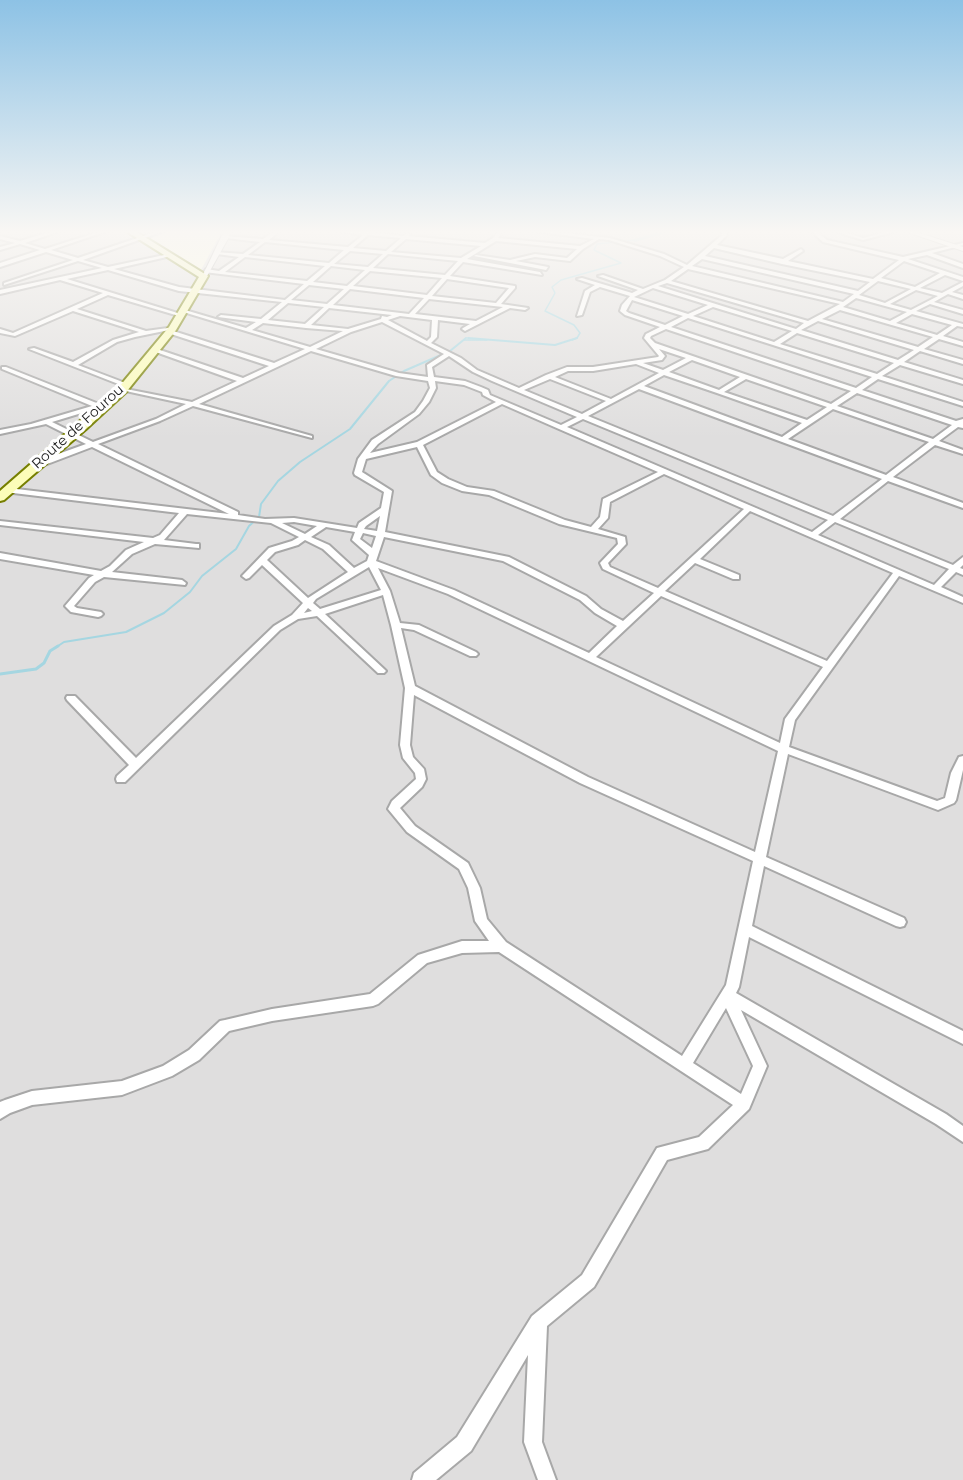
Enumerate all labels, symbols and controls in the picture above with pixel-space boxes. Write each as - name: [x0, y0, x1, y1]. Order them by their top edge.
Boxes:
- street label: Route de Fourou: [29, 381, 127, 473]

